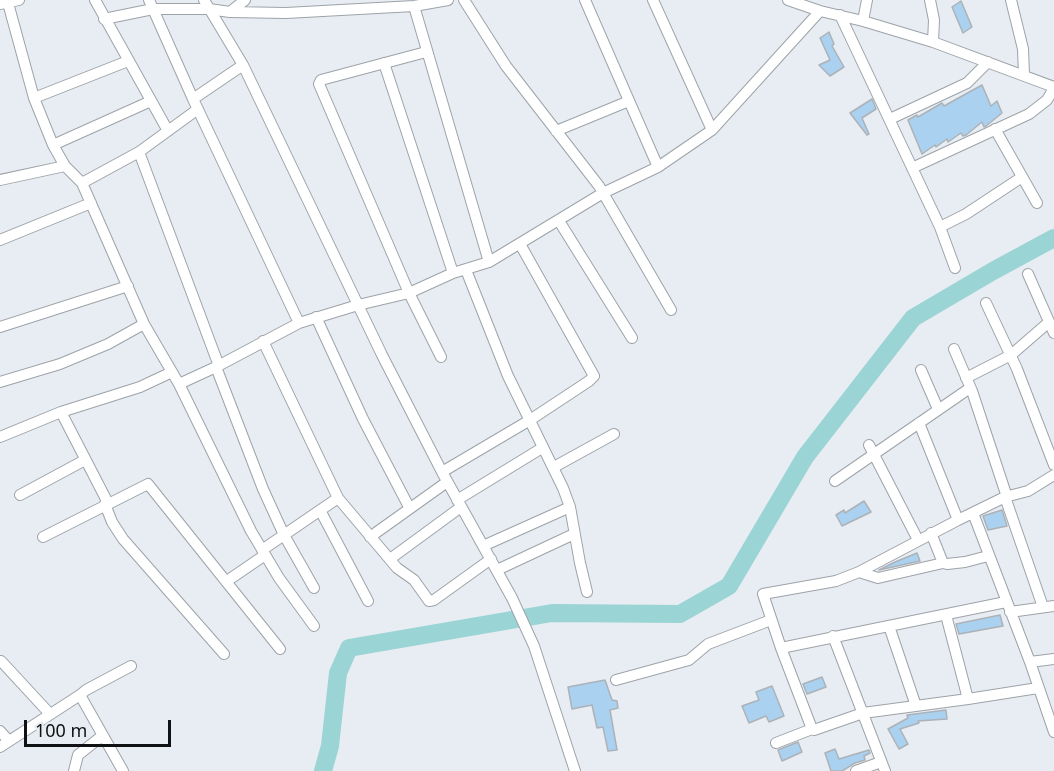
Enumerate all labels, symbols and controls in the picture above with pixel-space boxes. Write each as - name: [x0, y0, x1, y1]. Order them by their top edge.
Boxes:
- scale bar: [27, 708, 174, 746]
- text: 100 m: [35, 718, 87, 742]

